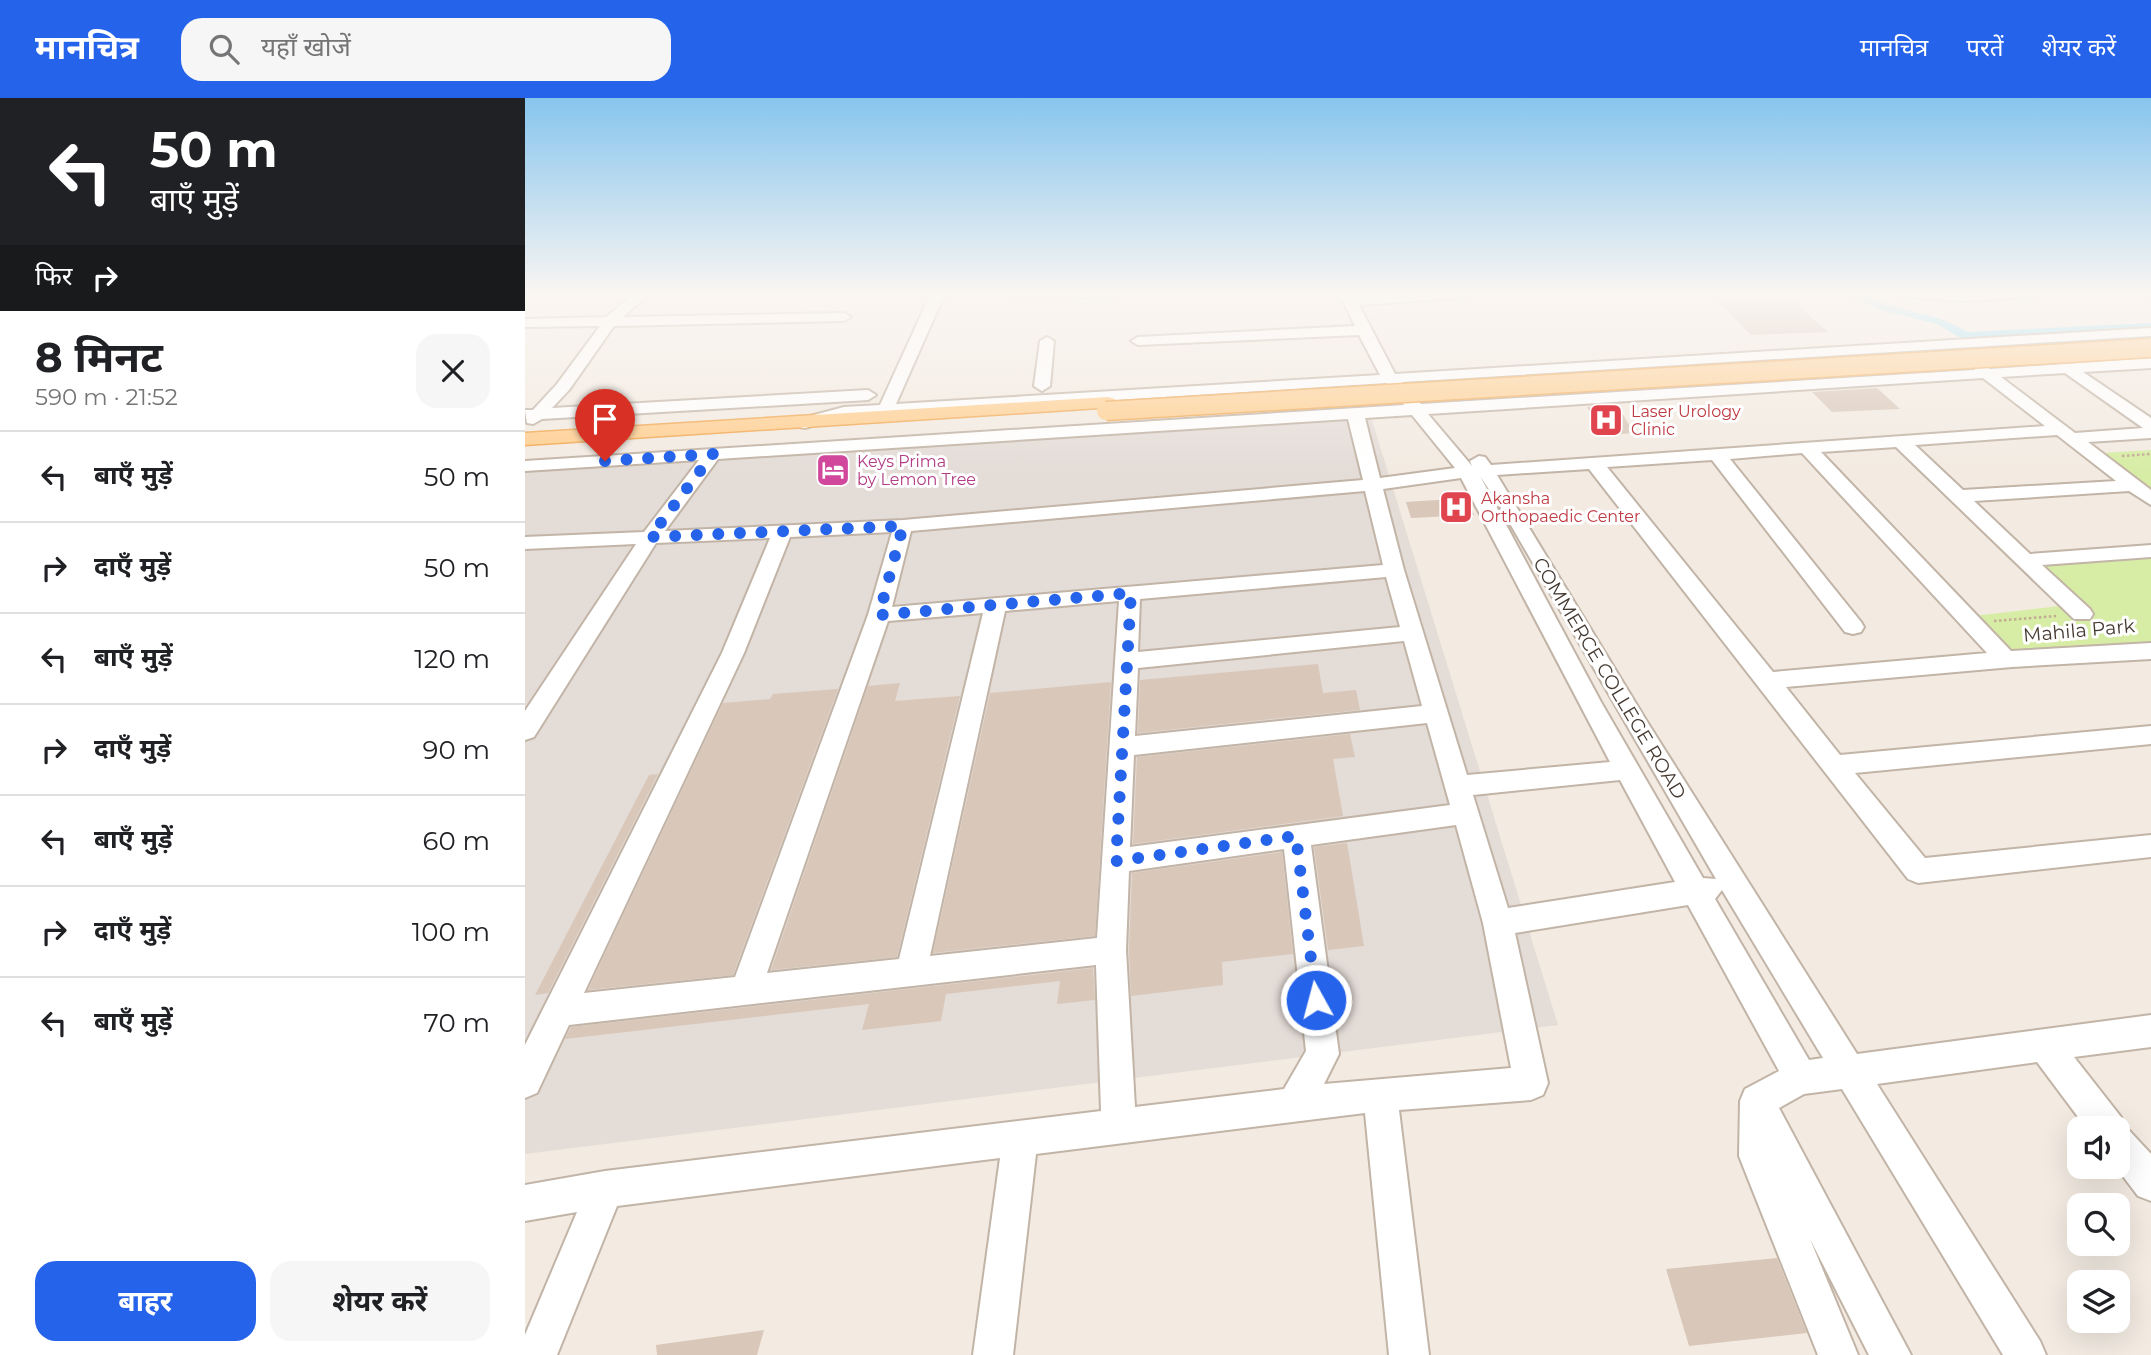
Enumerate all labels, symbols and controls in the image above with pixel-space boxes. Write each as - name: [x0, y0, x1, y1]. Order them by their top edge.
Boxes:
- search box: [181, 18, 671, 81]
- text: मानचित्र: [35, 27, 139, 67]
- icon: search: [205, 30, 243, 68]
- text: यहाँ खोजें: [261, 31, 351, 63]
- text: मानचित्र: [1860, 33, 1928, 62]
- text: परतें: [1966, 33, 2003, 62]
- text: शेयर करें: [2041, 33, 2116, 62]
- text: 50 m: [150, 120, 278, 179]
- icon: left: [35, 126, 126, 217]
- text: बाएँ मुड़ें: [150, 180, 239, 219]
- icon: right: [86, 259, 124, 297]
- text: फिर: [35, 260, 72, 292]
- text: 8 मिनट: [35, 331, 163, 383]
- button: close: [416, 334, 490, 408]
- text: 590 m · 21:52: [35, 383, 178, 411]
- pin: [575, 389, 635, 461]
- icon: arrive: [586, 400, 624, 438]
- hospital icon: Laser Urology Clinic: [1587, 401, 1625, 439]
- place label: Laser Urology Clinic: [1631, 402, 1741, 439]
- hotel icon: Keys Prima by Lemon Tree: [814, 451, 852, 489]
- place label: Keys Prima by Lemon Tree: [857, 452, 976, 489]
- icon: left: [35, 458, 73, 496]
- text: बाएँ मुड़ें: [94, 459, 173, 491]
- text: 50 m: [424, 461, 490, 493]
- hospital icon: Akansha Orthopaedic Center: [1437, 488, 1475, 526]
- place label: Akansha Orthopaedic Center: [1481, 489, 1640, 526]
- icon: right: [35, 549, 73, 587]
- text: दाएँ मुड़ें: [94, 550, 171, 582]
- text: 50 m: [424, 552, 490, 584]
- street label: COMMERCE COLLEGE ROAD: [1528, 553, 1691, 803]
- street label: Mahila Park: [2022, 614, 2136, 647]
- icon: left: [35, 640, 73, 678]
- text: बाएँ मुड़ें: [94, 641, 173, 673]
- text: 120 m: [414, 643, 490, 675]
- icon: right: [35, 731, 73, 769]
- text: दाएँ मुड़ें: [94, 732, 171, 764]
- text: 90 m: [423, 734, 490, 766]
- icon: left: [35, 822, 73, 860]
- text: बाएँ मुड़ें: [94, 823, 173, 855]
- text: 60 m: [423, 825, 490, 857]
- icon: right: [35, 913, 73, 951]
- text: दाएँ मुड़ें: [94, 914, 171, 946]
- text: 100 m: [412, 916, 490, 948]
- position arrow: [1279, 963, 1353, 1037]
- icon: left: [35, 1004, 73, 1042]
- text: बाएँ मुड़ें: [94, 1005, 173, 1037]
- text: 70 m: [424, 1007, 490, 1039]
- map controls: [2067, 1116, 2130, 1333]
- button: sound: [2067, 1116, 2130, 1179]
- button: search: [2067, 1193, 2130, 1256]
- button: बाहर: [35, 1261, 256, 1341]
- button: शेयर करें: [270, 1261, 490, 1341]
- button: layers: [2067, 1270, 2130, 1333]

